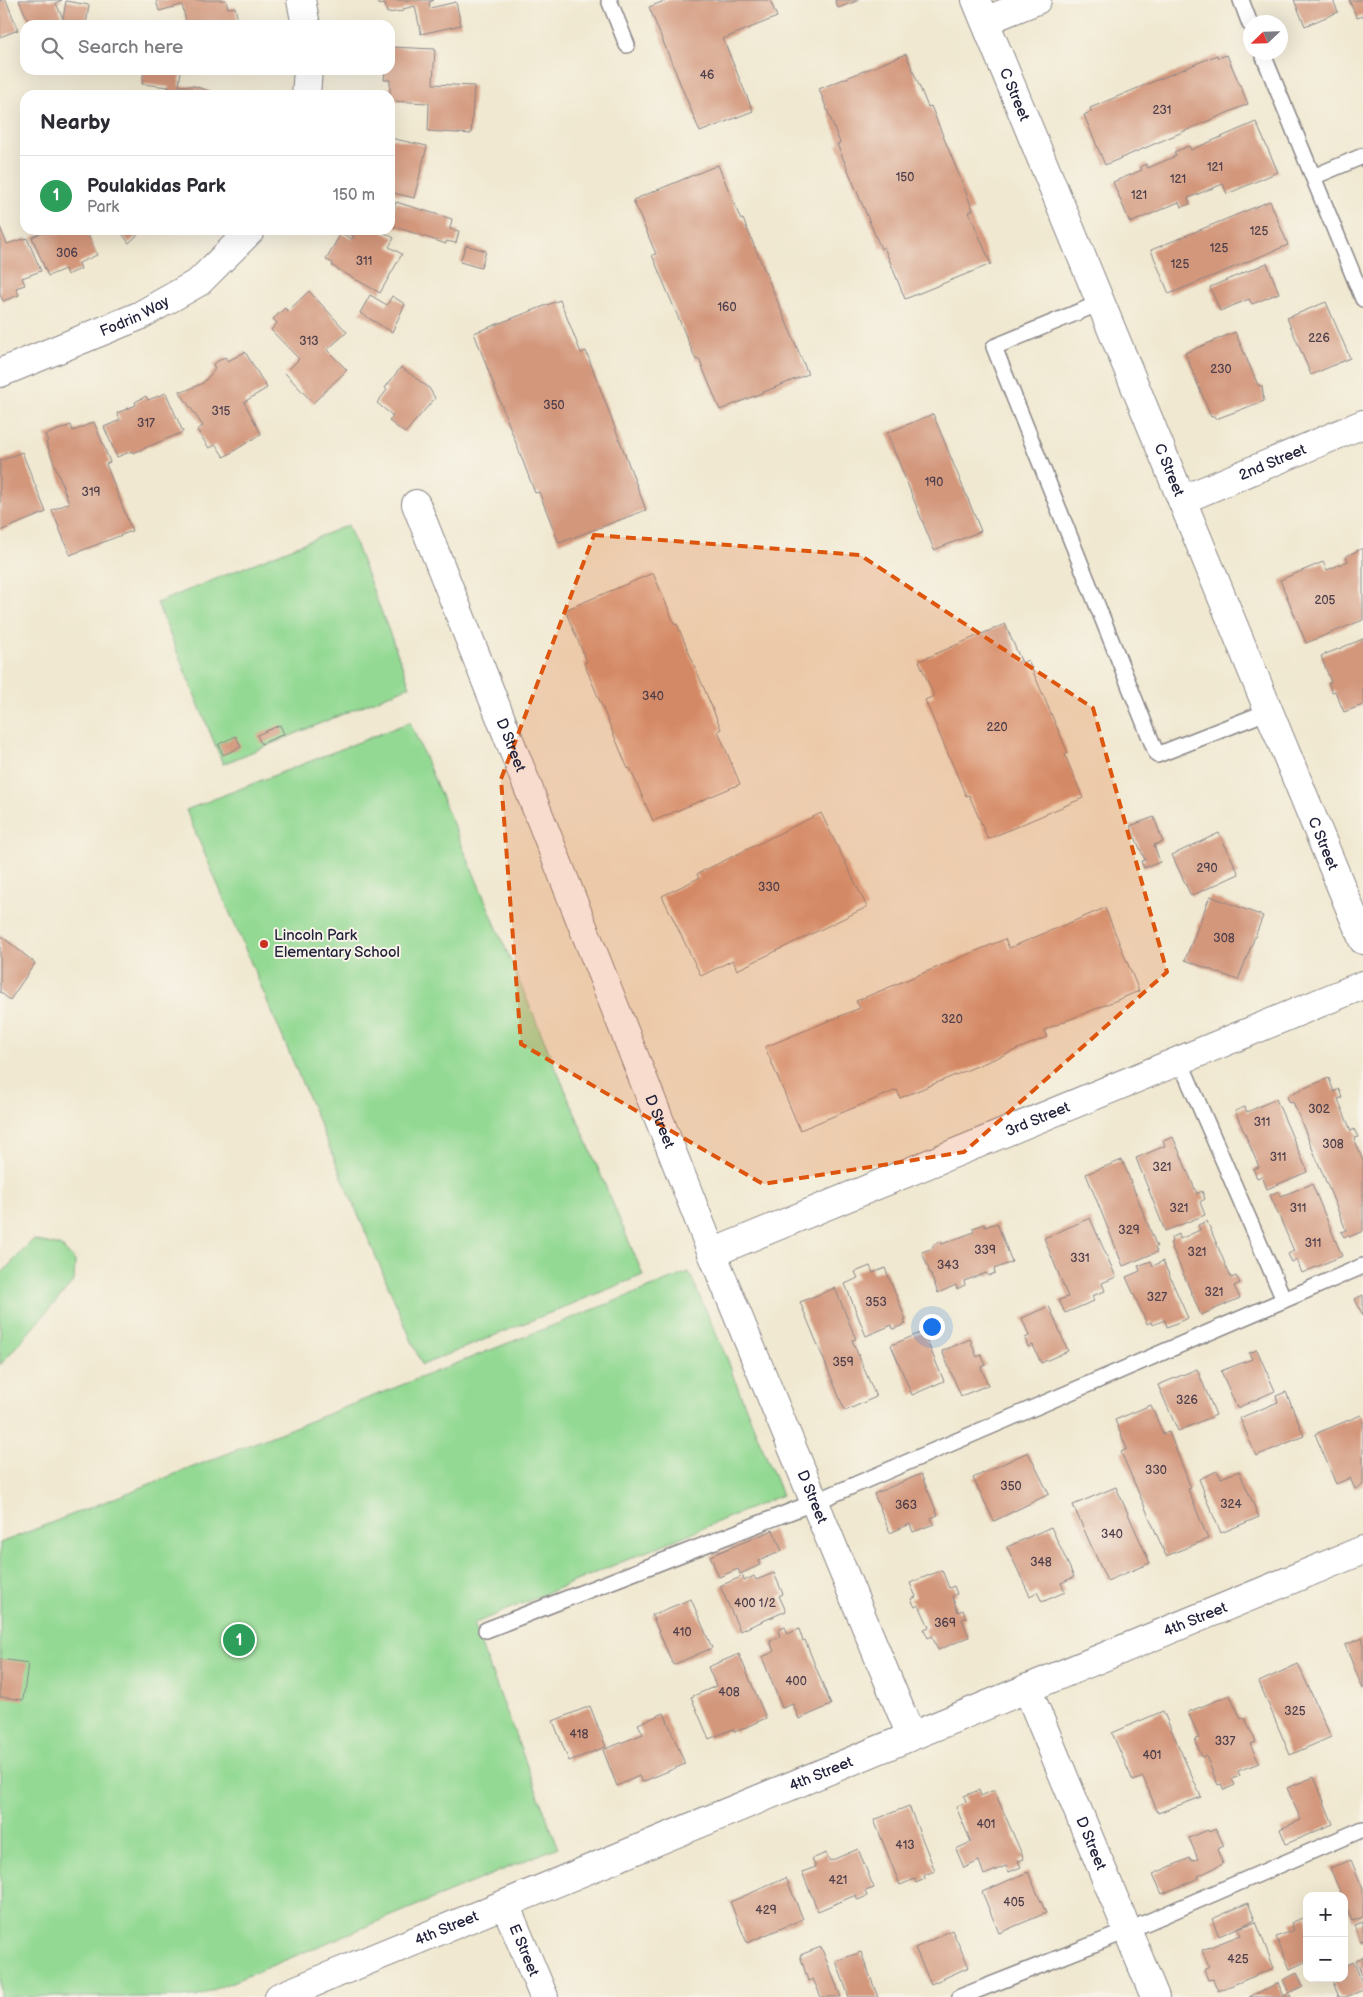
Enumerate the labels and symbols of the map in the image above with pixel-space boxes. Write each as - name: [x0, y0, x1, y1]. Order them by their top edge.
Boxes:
- north arrow: [1243, 15, 1288, 60]
- street label: C Street: [995, 65, 1034, 124]
- house number: 46: [700, 68, 714, 83]
- house number: 231: [1153, 103, 1171, 118]
- house number: 121: [1207, 160, 1223, 175]
- house number: 150: [896, 170, 914, 185]
- house number: 121: [1170, 172, 1186, 187]
- house number: 121: [1131, 188, 1147, 203]
- house number: 125: [1250, 224, 1268, 239]
- house number: 125: [1210, 241, 1228, 256]
- house number: 306: [56, 246, 78, 261]
- house number: 311: [356, 254, 372, 269]
- house number: 125: [1171, 257, 1189, 272]
- street label: Fodrin Way: [97, 292, 173, 341]
- house number: 160: [717, 300, 737, 315]
- house number: 226: [1308, 331, 1330, 346]
- house number: 313: [299, 334, 319, 349]
- house number: 230: [1210, 362, 1232, 377]
- house number: 350: [543, 398, 565, 413]
- house number: 315: [212, 404, 231, 419]
- house number: 317: [137, 416, 155, 431]
- street label: 2nd Street: [1236, 440, 1309, 485]
- street label: C Street: [1150, 441, 1188, 500]
- house number: 190: [925, 475, 943, 490]
- house number: 319: [82, 485, 101, 500]
- house number: 205: [1314, 593, 1336, 608]
- house number: 340: [642, 689, 664, 704]
- street label: D Street: [492, 716, 530, 775]
- house number: 220: [986, 720, 1008, 735]
- street label: C Street: [1303, 814, 1342, 873]
- house number: 290: [1196, 861, 1218, 876]
- house number: 330: [758, 880, 780, 895]
- place label: Lincoln Park Elementary School: [274, 926, 400, 962]
- house number: 308: [1213, 931, 1235, 946]
- marker: Lincoln Park Elementary School: [258, 938, 270, 950]
- house number: 320: [941, 1012, 963, 1027]
- street label: D Street: [640, 1092, 679, 1152]
- street label: 3rd Street: [1003, 1098, 1073, 1141]
- house number: 302: [1308, 1102, 1330, 1117]
- house number: 311: [1254, 1115, 1270, 1130]
- house number: 308: [1322, 1137, 1344, 1152]
- house number: 311: [1270, 1150, 1286, 1165]
- house number: 321: [1153, 1160, 1171, 1175]
- house number: 321: [1170, 1201, 1188, 1216]
- house number: 311: [1290, 1201, 1306, 1216]
- house number: 329: [1118, 1223, 1140, 1238]
- house number: 311: [1305, 1236, 1321, 1251]
- house number: 339: [974, 1243, 996, 1258]
- house number: 321: [1188, 1245, 1206, 1260]
- house number: 331: [1070, 1251, 1090, 1266]
- house number: 343: [937, 1258, 959, 1273]
- house number: 321: [1205, 1285, 1223, 1300]
- house number: 327: [1147, 1290, 1167, 1305]
- house number: 353: [865, 1295, 887, 1310]
- your location: [919, 1314, 945, 1340]
- house number: 359: [832, 1355, 854, 1370]
- house number: 326: [1176, 1393, 1198, 1408]
- house number: 330: [1145, 1463, 1167, 1478]
- street label: D Street: [793, 1467, 832, 1527]
- house number: 350: [1000, 1479, 1022, 1494]
- house number: 324: [1220, 1497, 1242, 1512]
- house number: 363: [895, 1498, 917, 1513]
- house number: 340: [1101, 1527, 1123, 1542]
- house number: 348: [1030, 1555, 1052, 1570]
- house number: 400 1/2: [734, 1596, 776, 1611]
- street label: 4th Street: [1161, 1598, 1230, 1641]
- house number: 369: [934, 1616, 956, 1631]
- pin: 1: [223, 1621, 255, 1659]
- house number: 410: [672, 1625, 692, 1640]
- house number: 400: [785, 1674, 807, 1689]
- house number: 408: [718, 1685, 740, 1700]
- house number: 325: [1284, 1704, 1306, 1719]
- house number: 418: [570, 1727, 588, 1742]
- house number: 337: [1215, 1734, 1235, 1749]
- house number: 401: [1142, 1748, 1162, 1763]
- street label: 4th Street: [786, 1752, 856, 1796]
- street label: D Street: [1071, 1814, 1110, 1873]
- house number: 401: [976, 1817, 996, 1832]
- house number: 413: [895, 1838, 915, 1853]
- house number: 421: [829, 1873, 847, 1888]
- house number: 405: [1003, 1895, 1025, 1910]
- house number: 429: [755, 1903, 777, 1918]
- street label: 4th Street: [412, 1907, 482, 1950]
- street label: E Street: [505, 1921, 543, 1980]
- house number: 425: [1227, 1952, 1249, 1967]

